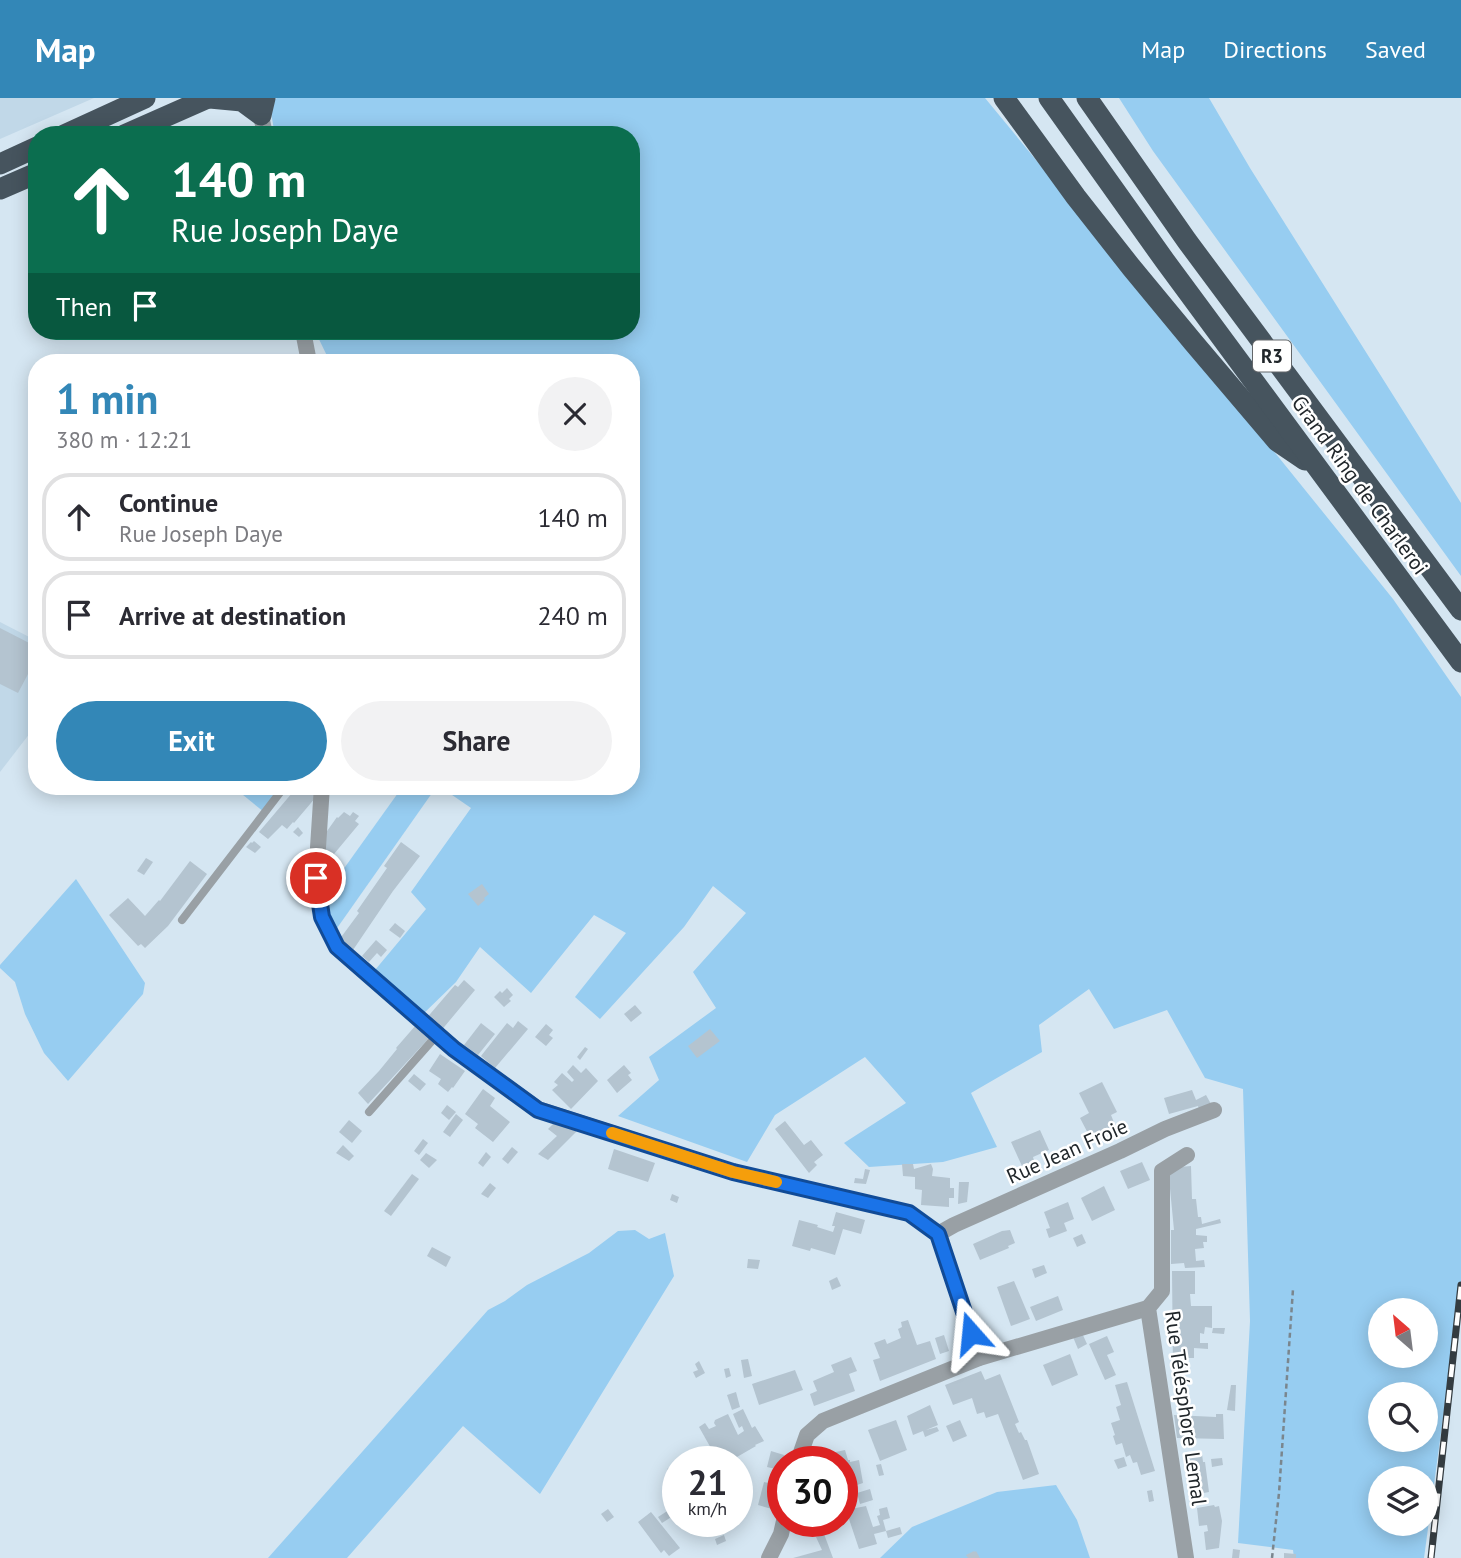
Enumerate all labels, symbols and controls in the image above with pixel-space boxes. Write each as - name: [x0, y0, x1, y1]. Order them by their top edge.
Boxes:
- text: Map: [35, 28, 96, 71]
- text: Map: [1141, 34, 1185, 65]
- text: Directions: [1223, 34, 1327, 65]
- text: Saved: [1365, 34, 1426, 65]
- text: 140 m: [171, 147, 306, 211]
- icon: ahead: [56, 154, 147, 245]
- text: Rue Joseph Daye: [171, 209, 399, 251]
- icon: arrive: [126, 287, 164, 325]
- text: Then: [56, 290, 112, 323]
- road number: R3: [1253, 340, 1291, 372]
- text: 1 min: [56, 371, 158, 426]
- button: close: [538, 377, 612, 451]
- street label: Grand Ring de Charleroi: [1286, 390, 1434, 580]
- text: 380 m · 12:21: [56, 425, 192, 454]
- text: Continue: [119, 486, 218, 519]
- icon: ahead: [60, 498, 98, 536]
- text: 140 m: [537, 501, 608, 534]
- text: Rue Joseph Daye: [119, 519, 283, 548]
- icon: arrive: [60, 596, 98, 634]
- text: Arrive at destination: [119, 599, 346, 632]
- text: 240 m: [537, 599, 608, 632]
- button: Exit: [56, 701, 327, 781]
- button: Share: [341, 701, 612, 781]
- pin: [286, 848, 346, 908]
- icon: arrive: [297, 859, 335, 897]
- street label: Rue Jean Froie: [1002, 1112, 1132, 1190]
- position arrow: [934, 1296, 1008, 1370]
- north arrow: [1368, 1298, 1438, 1368]
- map controls: [1368, 1298, 1438, 1536]
- street label: Rue Télésphore Lemal: [1159, 1309, 1213, 1507]
- button: search: [1368, 1382, 1438, 1452]
- speed limit sign: 30: [767, 1446, 858, 1537]
- text: 21: [688, 1459, 727, 1505]
- button: layers: [1368, 1466, 1438, 1536]
- text: km/h: [688, 1497, 727, 1520]

